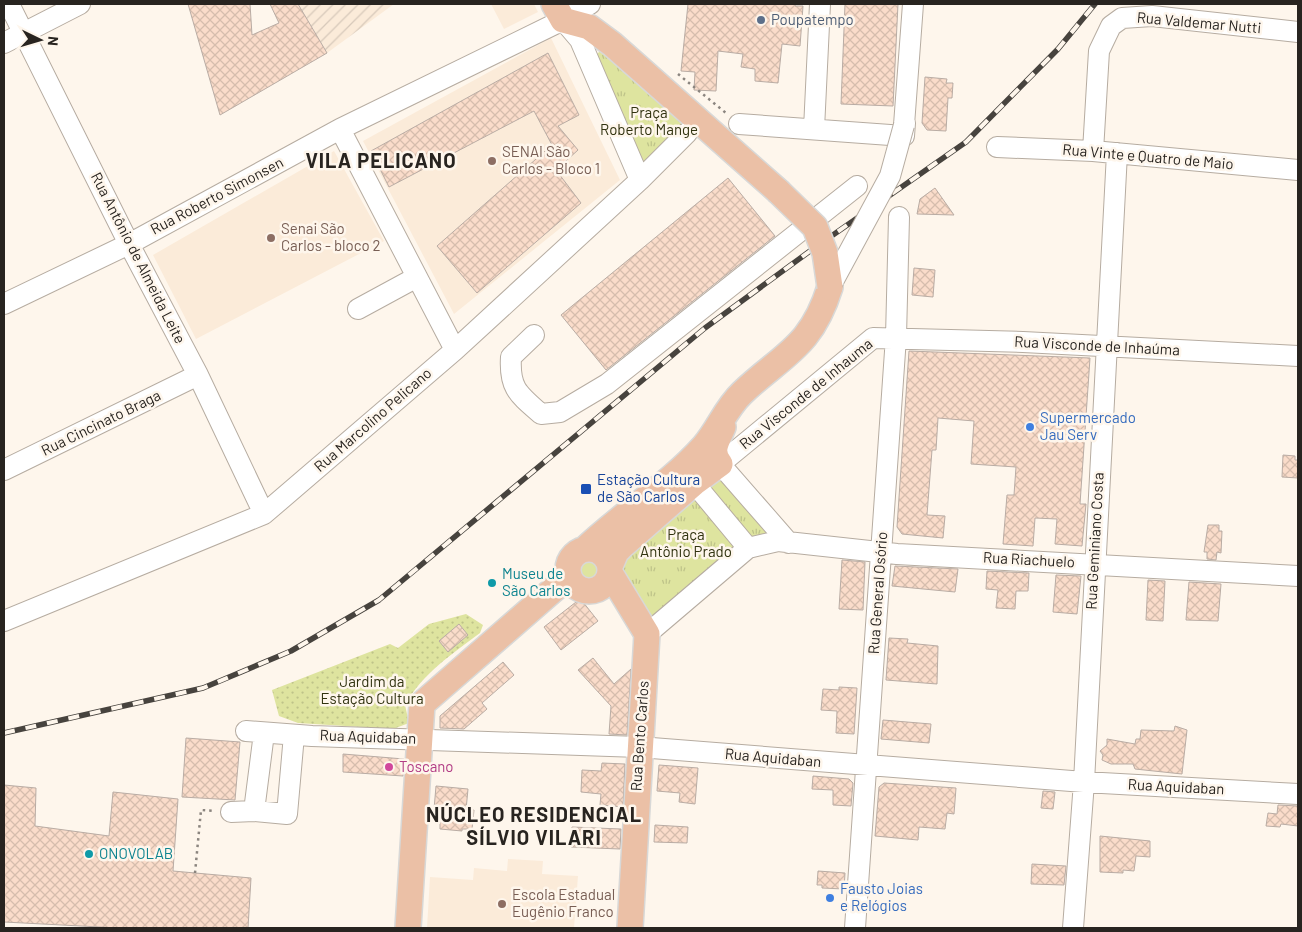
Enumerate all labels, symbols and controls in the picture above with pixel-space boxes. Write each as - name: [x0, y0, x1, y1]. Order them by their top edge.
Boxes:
- street label: Rua Valdemar Nutti: [1136, 8, 1262, 36]
- place label: Poupatempo: [771, 10, 854, 28]
- marker: Poupatempo: [755, 14, 767, 26]
- north arrow: [15, 15, 65, 65]
- text: N: [45, 36, 62, 47]
- park label: Praça Roberto Mange: [600, 103, 698, 138]
- street label: Rua Vinte e Quatro de Maio: [1062, 140, 1234, 172]
- place label: SENAI São Carlos - Bloco 1: [502, 142, 600, 177]
- district label: VILA PELICANO: [305, 148, 457, 172]
- street label: Rua Roberto Simonsen: [147, 152, 286, 238]
- marker: SENAI São Carlos - Bloco 1: [486, 155, 498, 167]
- street label: Rua Antônio de Almeida Leite: [88, 169, 190, 346]
- place label: Senai São Carlos - bloco 2: [281, 219, 381, 254]
- marker: Senai São Carlos - bloco 2: [265, 232, 277, 244]
- street label: Rua Visconde de Inhaúma: [1014, 332, 1180, 358]
- street label: Rua Visconde de Inhauma: [735, 334, 875, 452]
- street label: Rua Marcolino Pelicano: [310, 363, 435, 475]
- street label: Rua Cincinato Braga: [38, 385, 163, 459]
- place label: Supermercado Jau Serv: [1040, 408, 1136, 443]
- marker: Supermercado Jau Serv: [1024, 421, 1036, 433]
- place label: Estação Cultura de São Carlos: [597, 470, 700, 505]
- street label: Rua Geminiano Costa: [1081, 472, 1107, 610]
- marker: Estação Cultura de São Carlos: [579, 482, 593, 496]
- park label: Praça Antônio Prado: [640, 525, 732, 560]
- street label: Rua General Osório: [864, 531, 890, 655]
- street label: Rua Riachuelo: [983, 548, 1076, 570]
- place label: Museu de São Carlos: [502, 564, 570, 599]
- marker: Museu de São Carlos: [486, 577, 498, 589]
- park label: Jardim da Estação Cultura: [320, 672, 424, 707]
- street label: Rua Bento Carlos: [626, 680, 652, 792]
- street label: Rua Aquidaban: [319, 725, 417, 747]
- street label: Rua Aquidaban: [724, 744, 822, 770]
- place label: Toscano: [399, 757, 454, 775]
- marker: Toscano: [383, 761, 395, 773]
- street label: Rua Aquidaban: [1127, 774, 1225, 798]
- district label: NÚCLEO RESIDENCIAL SÍLVIO VILARI: [426, 802, 642, 849]
- place label: ONOVOLAB: [99, 844, 173, 862]
- marker: ONOVOLAB: [83, 848, 95, 860]
- place label: Fausto Joias e Relógios: [840, 879, 923, 914]
- place label: Escola Estadual Eugênio Franco: [512, 885, 615, 920]
- marker: Fausto Joias e Relógios: [824, 892, 836, 904]
- marker: Escola Estadual Eugênio Franco: [496, 898, 508, 910]

